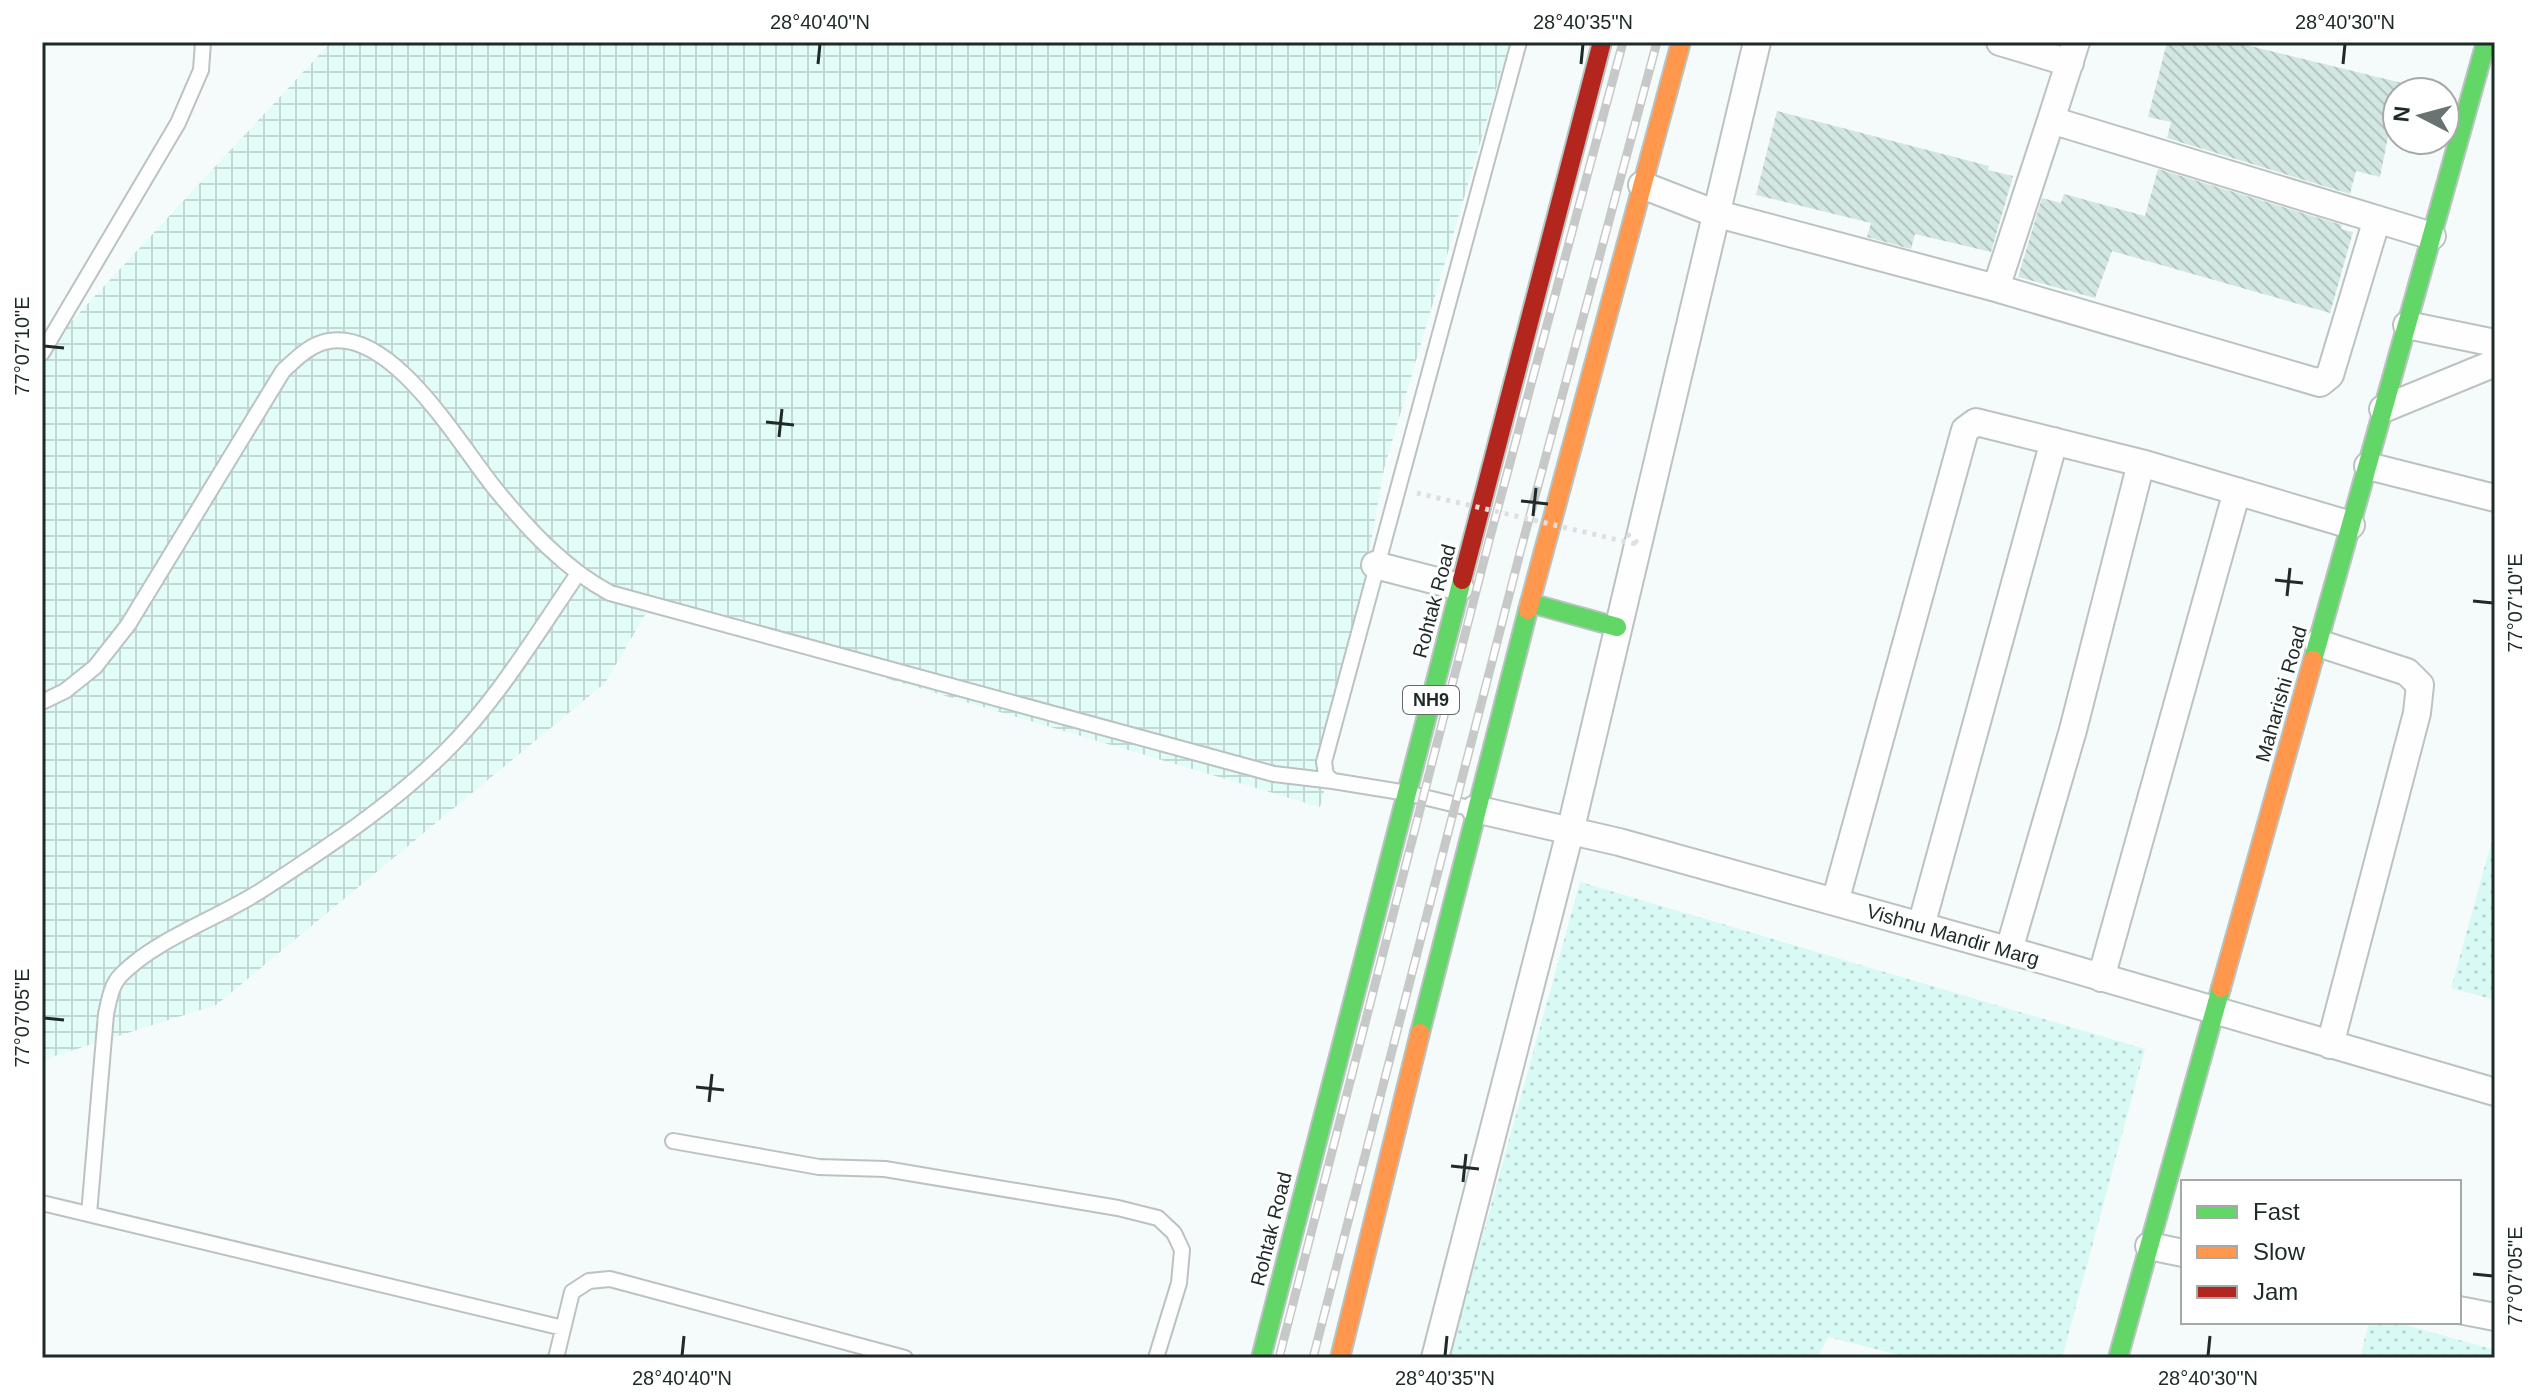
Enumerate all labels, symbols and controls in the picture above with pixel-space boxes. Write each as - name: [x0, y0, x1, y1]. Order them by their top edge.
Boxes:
- text: 28°40'40"N: [770, 11, 870, 33]
- text: 28°40'35"N: [1533, 11, 1633, 33]
- text: 28°40'30"N: [2295, 11, 2395, 33]
- north arrow: [2381, 76, 2461, 156]
- text: N: [2388, 105, 2415, 123]
- text: 77°07'10"E: [11, 297, 33, 396]
- street label: Rohtak Road: [1408, 542, 1460, 660]
- text: 77°07'10"E: [2504, 554, 2526, 653]
- street label: Maharishi Road: [2251, 624, 2311, 764]
- road number: NH9: [1403, 686, 1459, 714]
- street label: Vishnu Mandir Marg: [1864, 900, 2042, 970]
- text: 77°07'05"E: [11, 969, 33, 1068]
- street label: Rohtak Road: [1246, 1170, 1296, 1288]
- legend: [2181, 1180, 2461, 1324]
- text: Fast: [2253, 1198, 2300, 1225]
- text: 77°07'05"E: [2504, 1227, 2526, 1326]
- text: Slow: [2253, 1238, 2306, 1265]
- text: Jam: [2253, 1278, 2298, 1305]
- text: 28°40'40"N: [632, 1367, 732, 1389]
- text: 28°40'35"N: [1395, 1367, 1495, 1389]
- text: 28°40'30"N: [2158, 1367, 2258, 1389]

